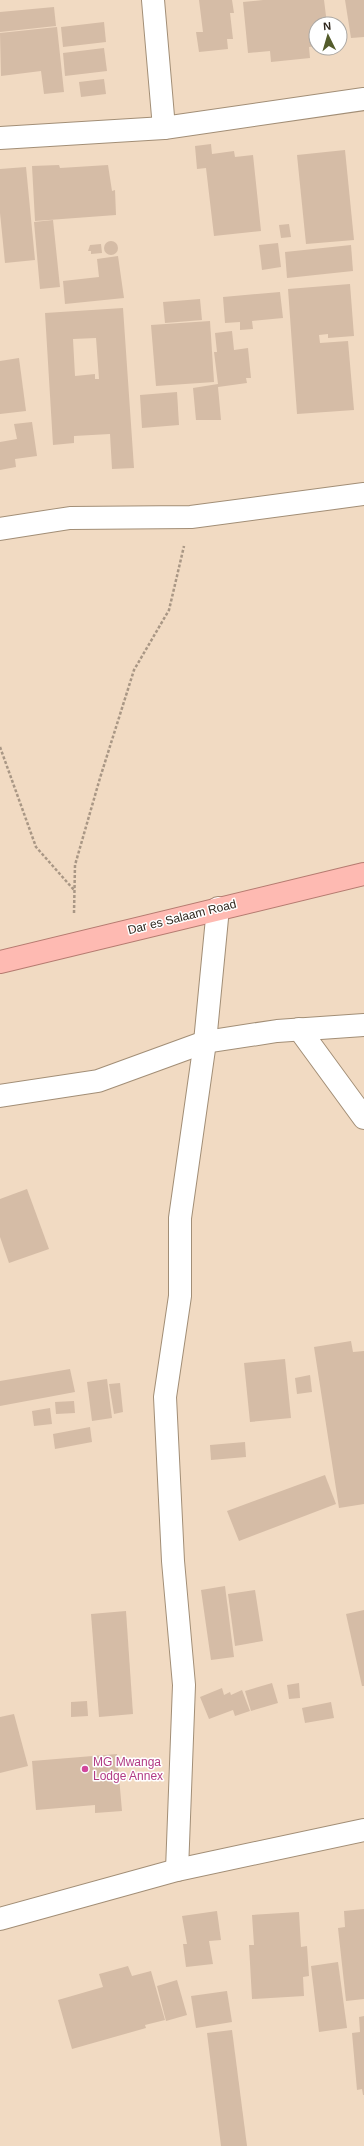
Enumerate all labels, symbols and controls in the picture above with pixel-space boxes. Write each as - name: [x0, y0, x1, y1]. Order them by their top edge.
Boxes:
- north arrow: [308, 16, 348, 56]
- text: N: [323, 20, 332, 32]
- street label: Dar es Salaam Road: [126, 897, 238, 937]
- place label: MG Mwanga Lodge Annex: [93, 1755, 163, 1783]
- marker: MG Mwanga Lodge Annex: [80, 1764, 90, 1774]

